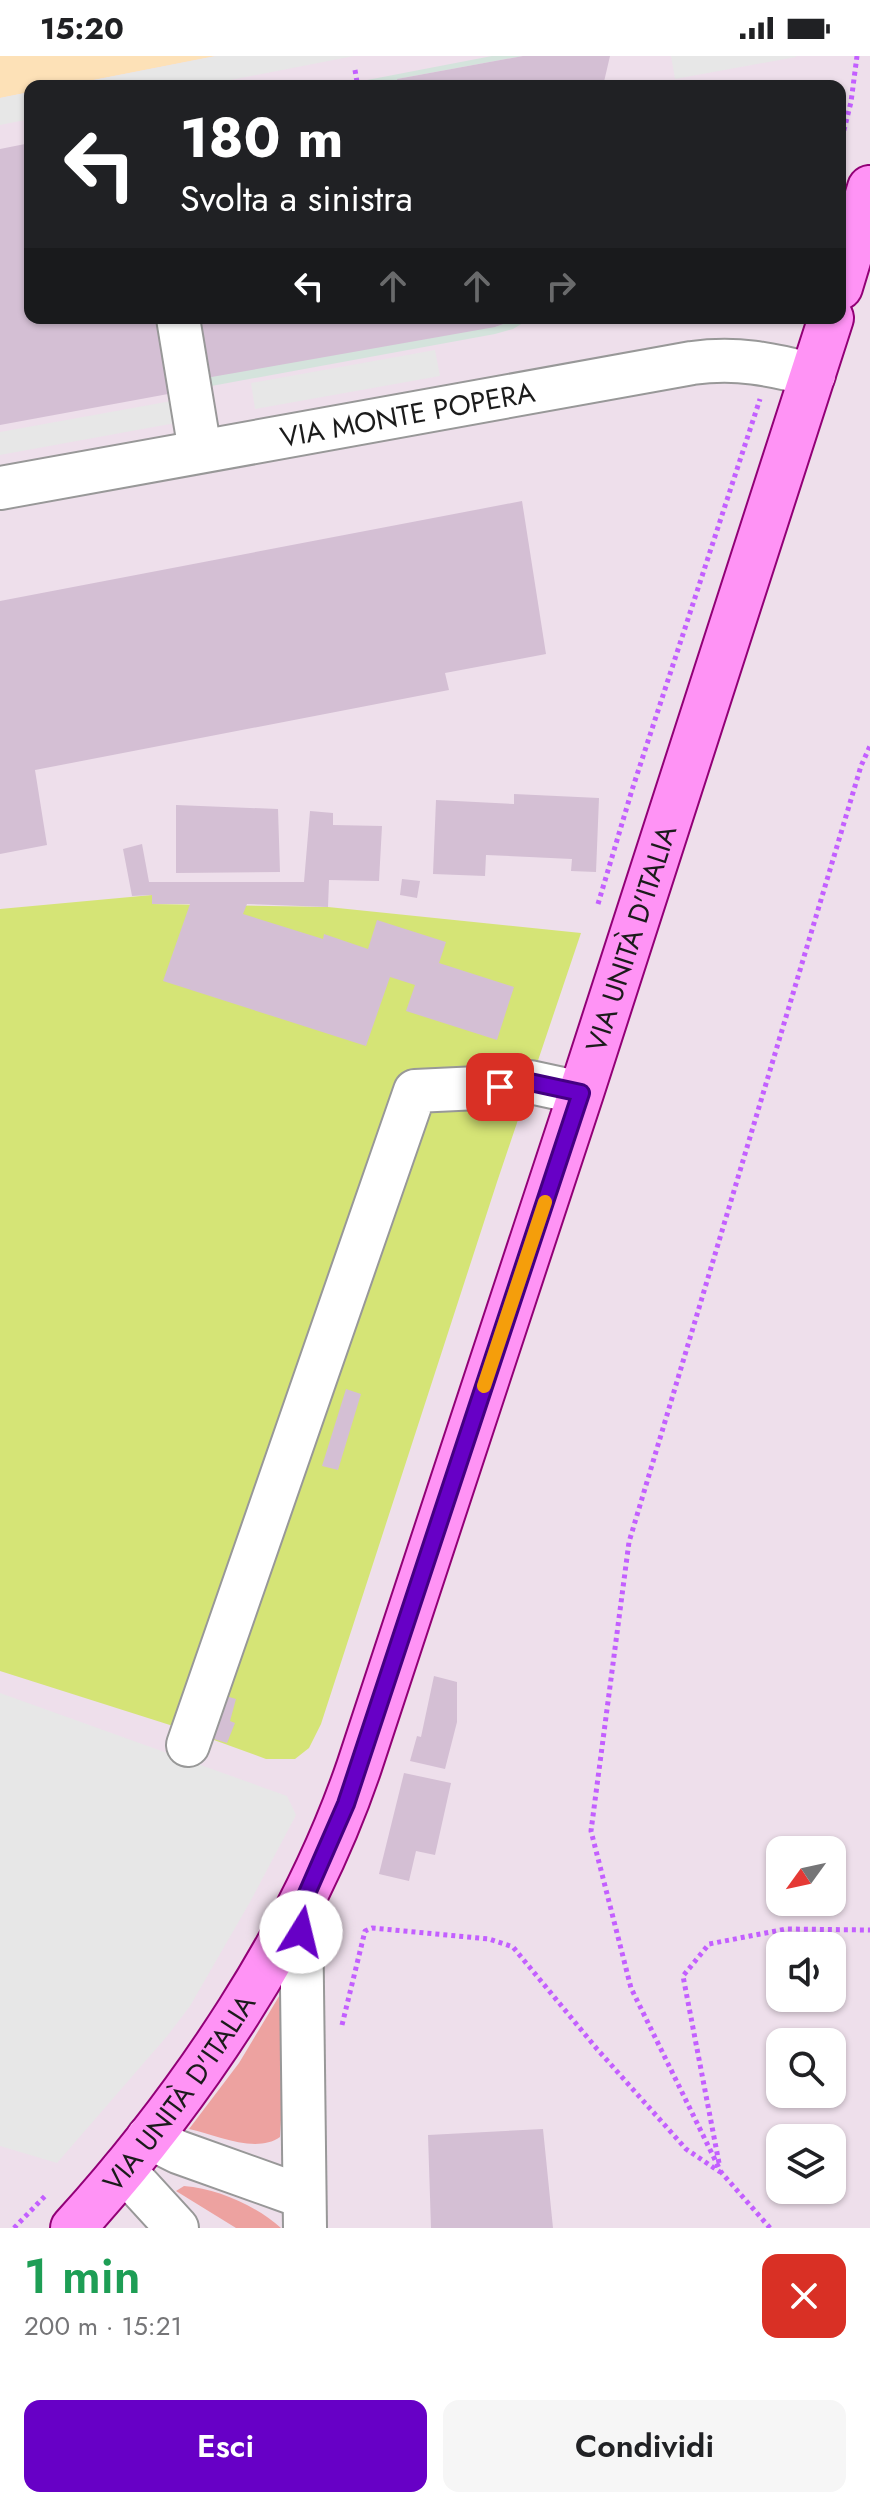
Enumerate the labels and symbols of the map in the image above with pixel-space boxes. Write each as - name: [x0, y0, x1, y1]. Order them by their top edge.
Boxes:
- street label: VIA MONTE POPERA: [277, 371, 539, 458]
- street label: VIA UNITÀ D'ITALIA: [575, 819, 687, 1057]
- pin: [466, 1053, 534, 1121]
- north arrow: [766, 1836, 846, 1916]
- position arrow: [259, 1890, 343, 1974]
- street label: VIA UNITÀ D'ITALIA: [93, 1986, 266, 2201]

